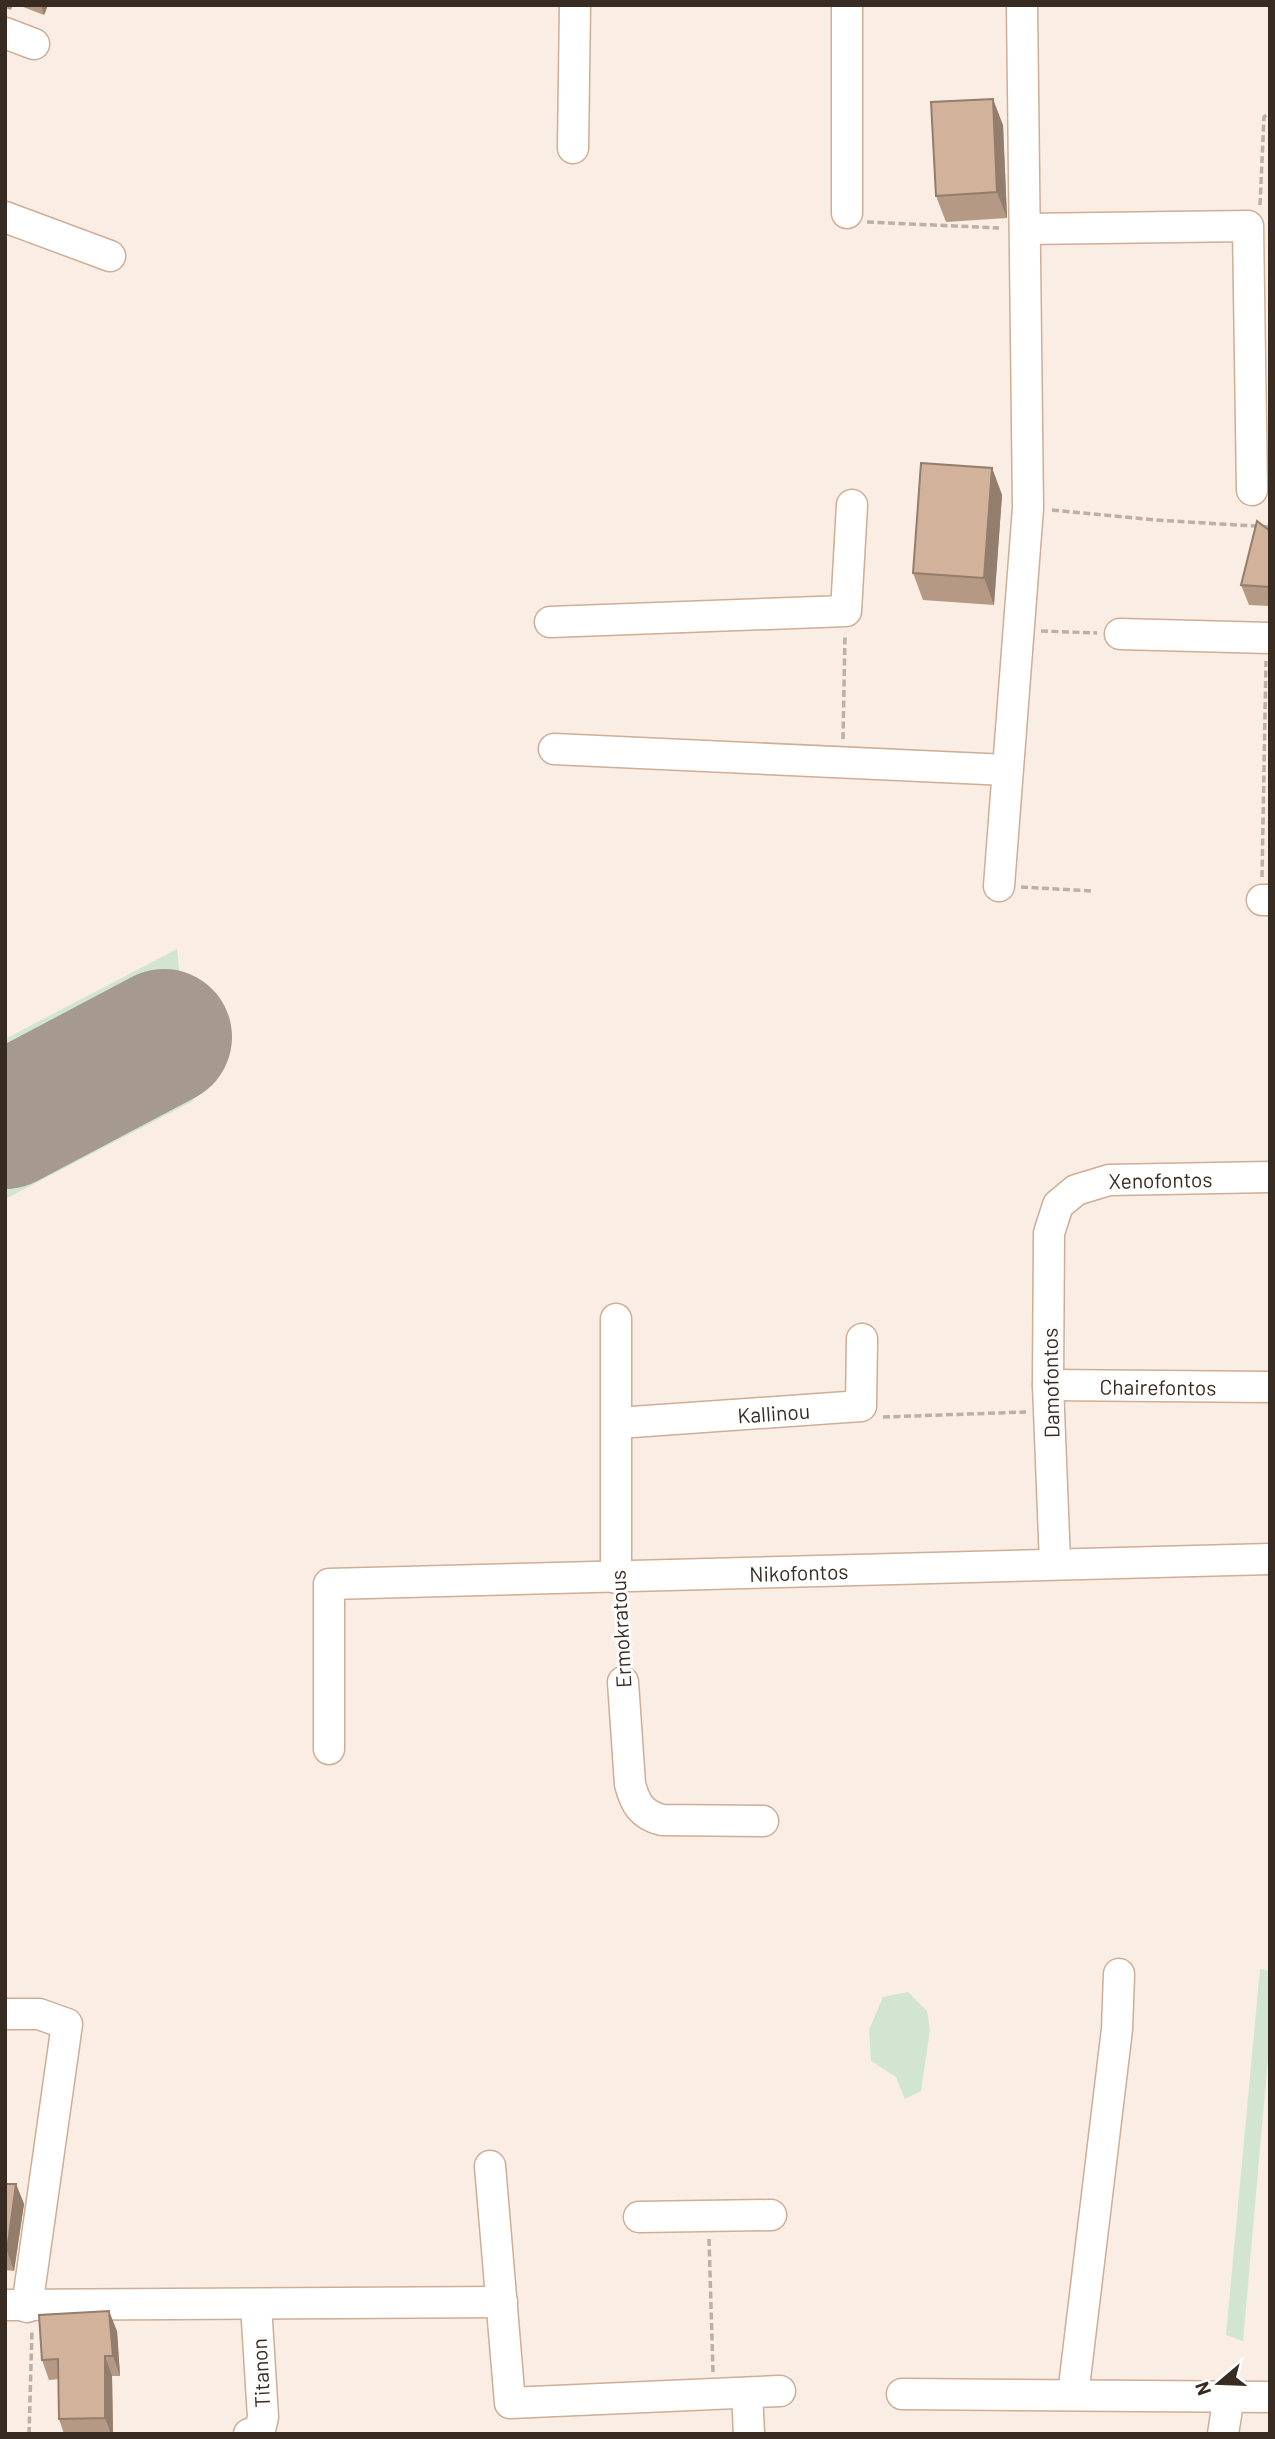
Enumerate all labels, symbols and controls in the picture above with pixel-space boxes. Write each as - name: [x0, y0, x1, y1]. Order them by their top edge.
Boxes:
- street label: Xenofontos: [1108, 1166, 1213, 1193]
- street label: Damofontos: [1037, 1328, 1063, 1438]
- street label: Chairefontos: [1099, 1373, 1217, 1399]
- street label: Kallinou: [737, 1397, 811, 1427]
- street label: Nikofontos: [749, 1558, 849, 1586]
- street label: Ermokratous: [604, 1569, 636, 1689]
- street label: Titanon: [246, 2338, 274, 2408]
- north arrow: [1184, 2348, 1254, 2418]
- text: N: [1190, 2379, 1215, 2398]

